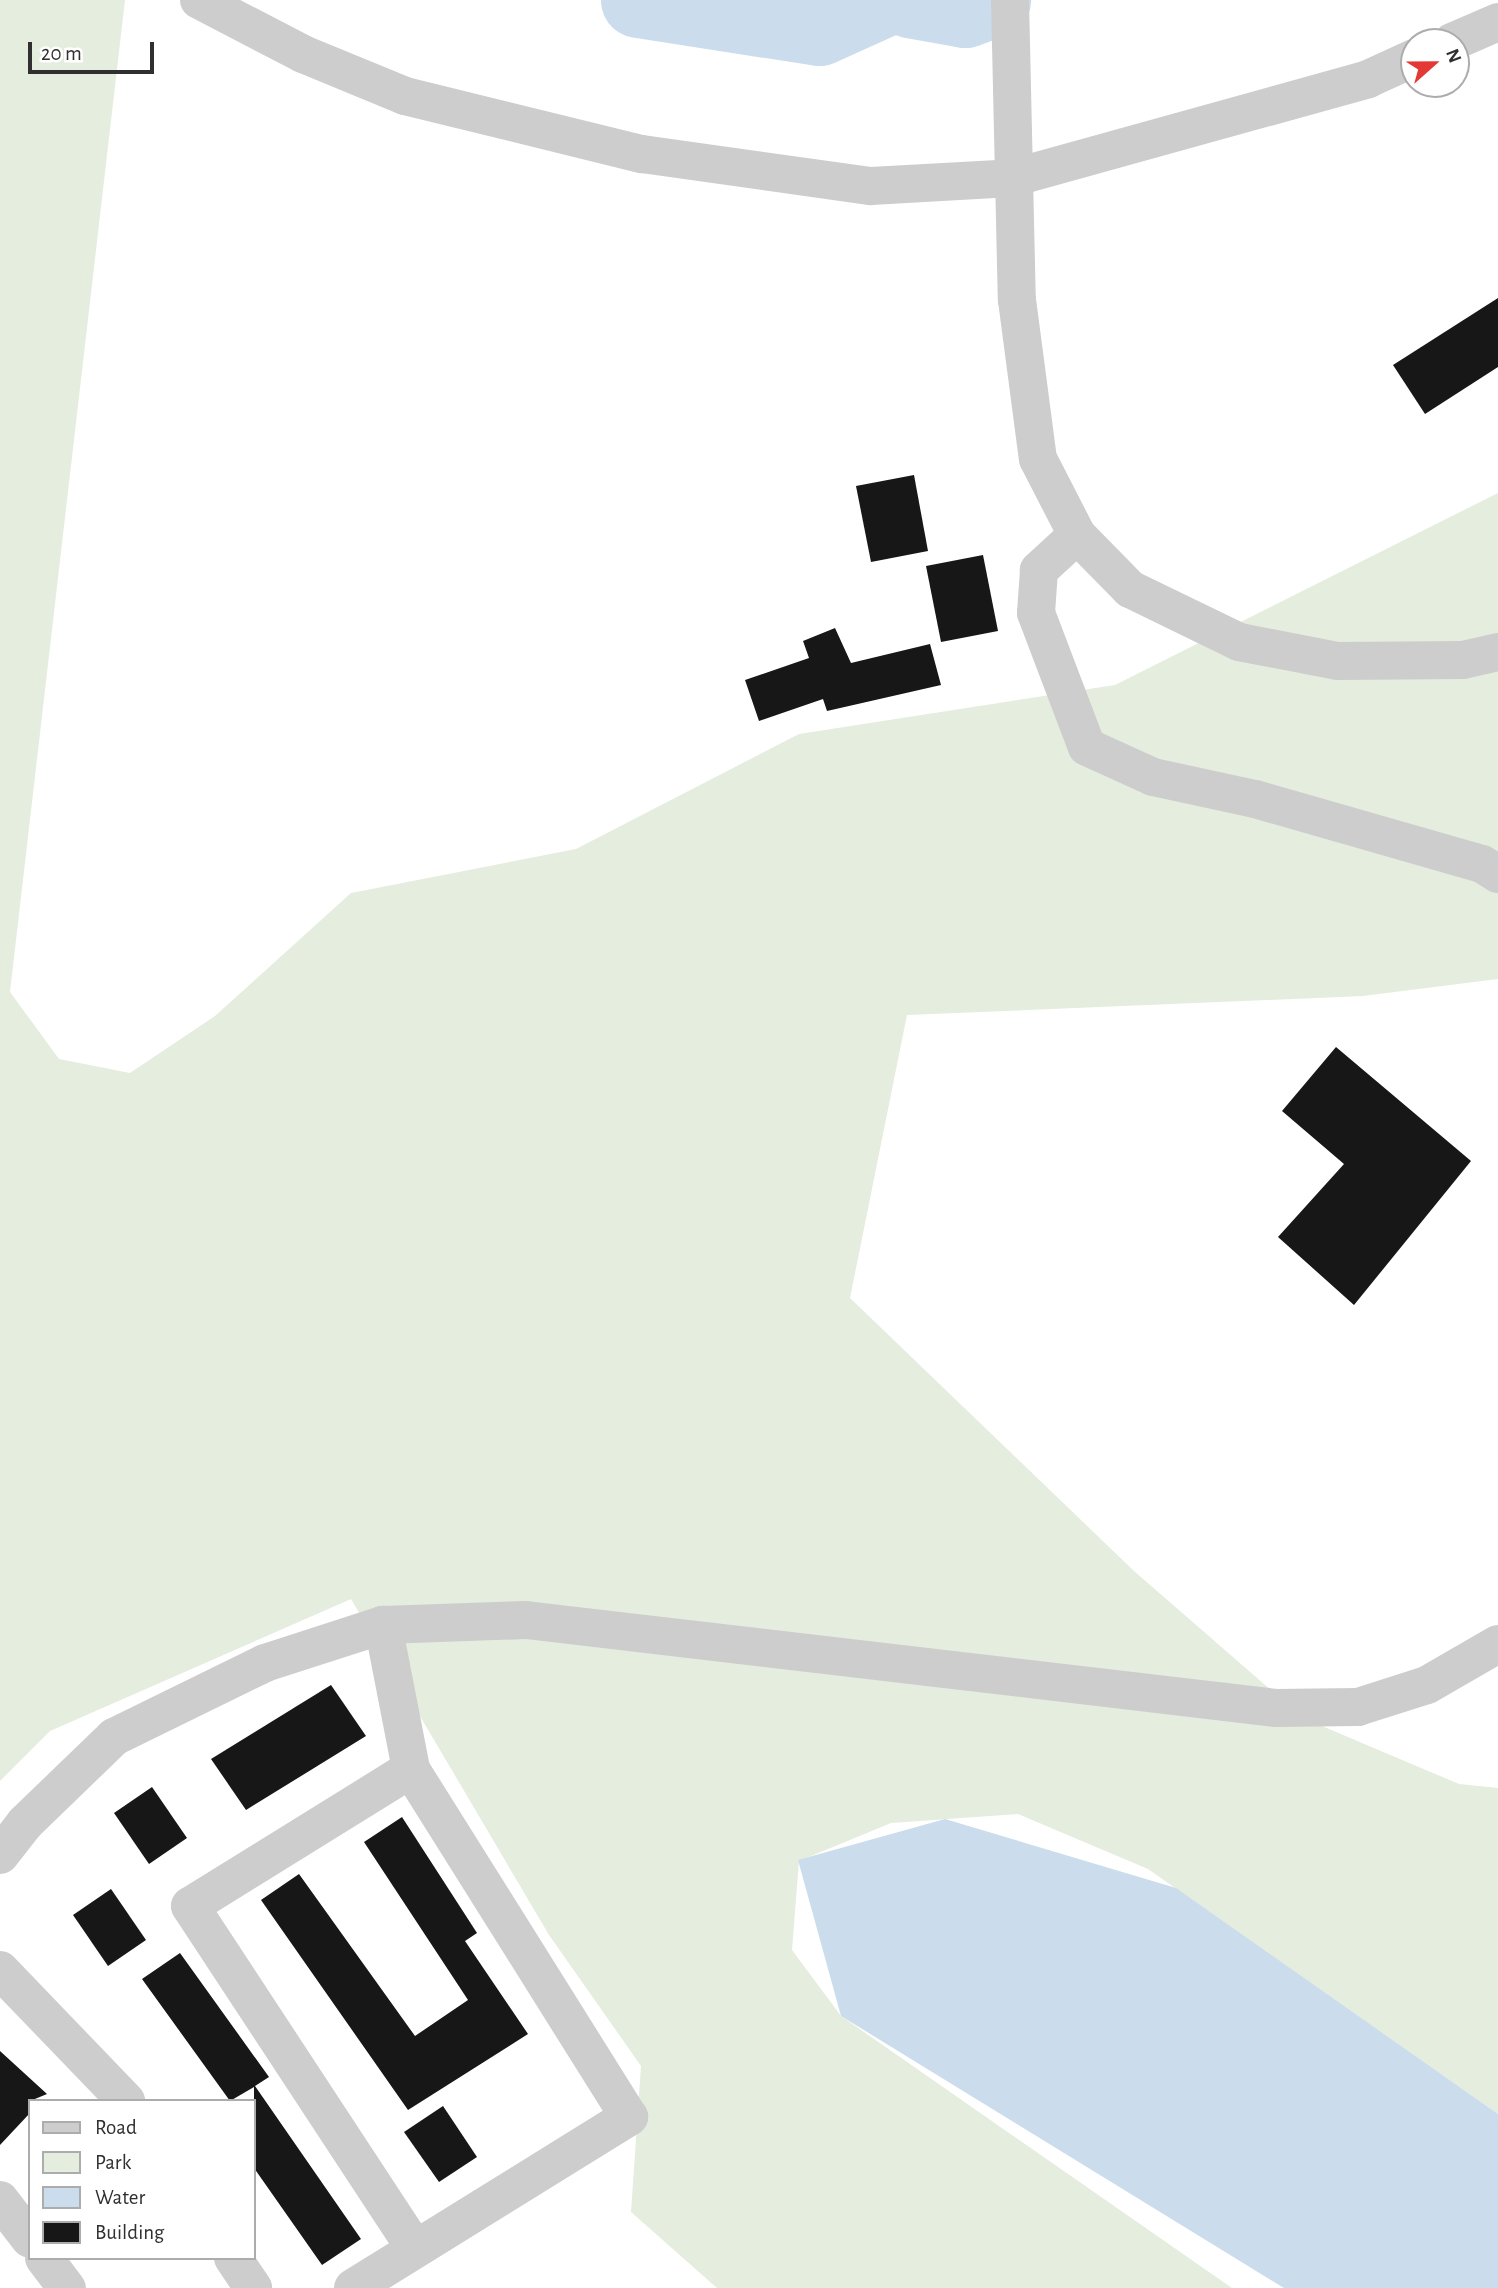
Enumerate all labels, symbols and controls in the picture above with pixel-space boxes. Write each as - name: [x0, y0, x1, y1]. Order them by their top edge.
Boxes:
- scale bar: [32, 28, 158, 72]
- north arrow: [1400, 28, 1470, 98]
- text: 20 m: [41, 43, 82, 64]
- text: N: [1442, 46, 1464, 66]
- legend: [28, 2099, 256, 2260]
- text: Road: [95, 2117, 137, 2138]
- text: Park: [95, 2152, 131, 2173]
- text: Water: [95, 2187, 145, 2208]
- text: Building: [95, 2222, 164, 2243]

